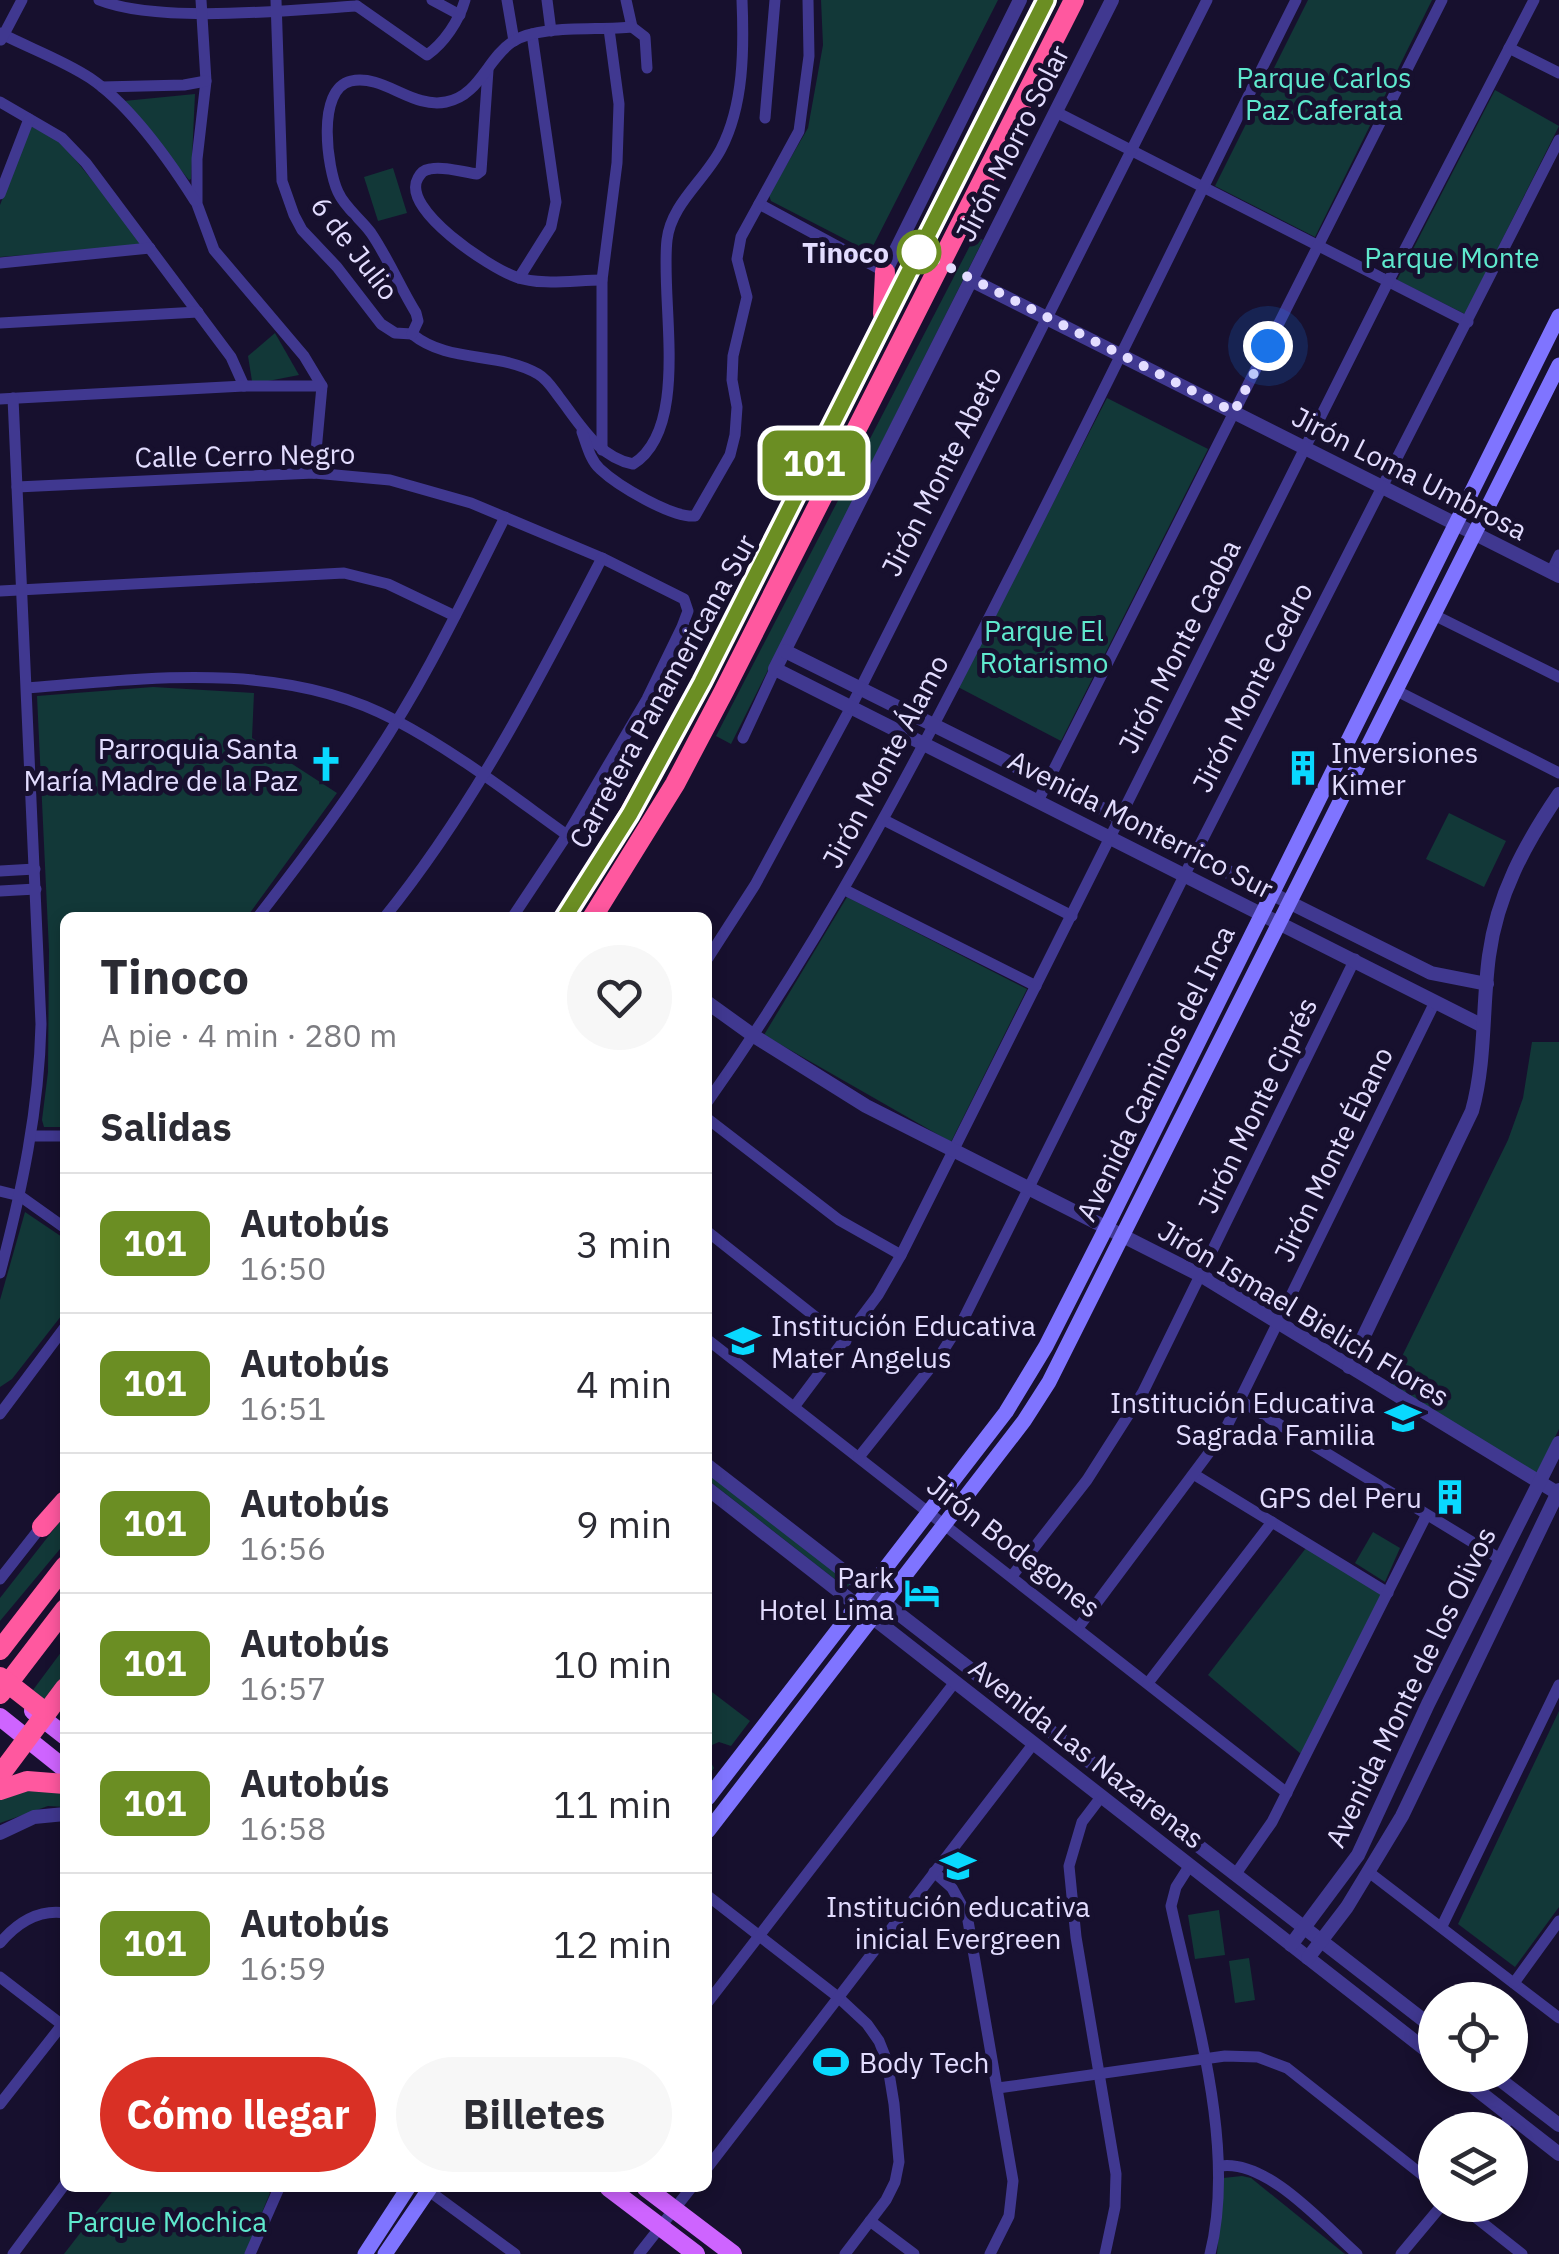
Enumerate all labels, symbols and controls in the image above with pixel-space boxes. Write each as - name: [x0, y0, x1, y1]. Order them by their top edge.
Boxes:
- street label: Jirón Morro Solar: [947, 39, 1077, 247]
- park label: Parque Carlos Paz Caferata: [1236, 59, 1412, 128]
- street label: 6 de Julio: [303, 188, 407, 308]
- marker: Tinoco: [898, 231, 940, 273]
- place label: Tinoco: [802, 234, 889, 271]
- park label: Parque Monte: [1364, 239, 1540, 276]
- your location: [1243, 321, 1293, 371]
- street label: Jirón Monte Abeto: [872, 360, 1010, 582]
- street label: Jirón Loma Umbrosa: [1286, 398, 1534, 548]
- line badge: 101: [756, 430, 872, 496]
- street label: Calle Cerro Negro: [134, 435, 356, 475]
- text: 101: [782, 440, 846, 486]
- street label: Carretera Panamericana Sur: [560, 527, 764, 855]
- street label: Jirón Monte Caoba: [1109, 533, 1249, 759]
- street label: Jirón Monte Cedro: [1183, 576, 1321, 798]
- park label: Parque El Rotarismo: [980, 612, 1109, 681]
- street label: Jirón Monte Álamo: [813, 648, 957, 874]
- place label: Parroquia Santa María Madre de la Paz: [23, 730, 298, 799]
- place label: Inversiones Kimer: [1331, 734, 1478, 803]
- street label: Avenida Monterrico Sur: [1002, 741, 1280, 907]
- church icon: Parroquia Santa María Madre de la Paz: [307, 745, 345, 783]
- building icon: Inversiones Kimer: [1284, 749, 1322, 787]
- street label: Avenida Caminos del Inca: [1067, 919, 1243, 1227]
- text: Tinoco: [100, 945, 249, 1007]
- button: heart: [567, 945, 672, 1050]
- street label: Jirón Monte Ciprés: [1189, 991, 1325, 1219]
- text: A pie · 4 min · 280 m: [100, 1014, 397, 1056]
- street label: Jirón Monte Ébano: [1265, 1040, 1401, 1268]
- text: Salidas: [100, 1102, 232, 1151]
- text: Autobús: [240, 1198, 389, 1247]
- street label: Jirón Ismael Bielich Flores: [1152, 1211, 1456, 1415]
- text: 3 min: [576, 1219, 672, 1268]
- text: 101: [123, 1220, 187, 1266]
- text: 16:50: [240, 1247, 326, 1289]
- place label: Institución Educativa Mater Angelus: [771, 1307, 1036, 1376]
- school or university icon: Institución Educativa Mater Angelus: [724, 1322, 762, 1360]
- text: Autobús: [240, 1338, 389, 1387]
- text: 4 min: [576, 1359, 672, 1408]
- text: 101: [123, 1360, 187, 1406]
- place label: Institución Educativa Sagrada Familia: [1110, 1384, 1375, 1453]
- text: 16:51: [240, 1387, 326, 1429]
- school or university icon: Institución Educativa Sagrada Familia: [1384, 1399, 1422, 1437]
- street label: Jirón Bodegones: [920, 1467, 1108, 1625]
- text: Autobús: [240, 1478, 389, 1527]
- building icon: GPS del Peru: [1431, 1478, 1469, 1516]
- place label: GPS del Peru: [1259, 1479, 1422, 1516]
- text: 9 min: [576, 1499, 672, 1548]
- text: 101: [123, 1500, 187, 1546]
- street label: Avenida Monte de los Olivos: [1316, 1521, 1504, 1853]
- text: 16:56: [240, 1527, 326, 1569]
- place label: Park Hotel Lima: [759, 1559, 894, 1628]
- hotel icon: Park Hotel Lima: [903, 1574, 941, 1612]
- text: Autobús: [240, 1618, 389, 1667]
- text: 10 min: [553, 1639, 672, 1688]
- text: 101: [123, 1640, 187, 1686]
- street label: Avenida Las Nazarenas: [962, 1649, 1212, 1857]
- text: 16:57: [240, 1667, 326, 1709]
- text: Autobús: [240, 1758, 389, 1807]
- text: 11 min: [553, 1779, 672, 1828]
- text: 101: [123, 1780, 187, 1826]
- text: 16:58: [240, 1807, 326, 1849]
- school or university icon: Institución educativa inicial Evergreen: [939, 1847, 977, 1885]
- place label: Institución educativa inicial Evergreen: [826, 1888, 1090, 1957]
- text: Autobús: [240, 1898, 389, 1947]
- text: 12 min: [553, 1919, 672, 1968]
- text: 101: [123, 1920, 187, 1966]
- text: 16:59: [240, 1947, 326, 1989]
- map controls: [1418, 1982, 1528, 2222]
- button: locate: [1418, 1982, 1528, 2092]
- sports icon: Body Tech: [812, 2043, 850, 2081]
- place label: Body Tech: [859, 2044, 989, 2081]
- button: Cómo llegar: [100, 2057, 376, 2172]
- button: Billetes: [396, 2057, 672, 2172]
- button: layers: [1418, 2112, 1528, 2222]
- park label: Parque Mochica: [67, 2203, 267, 2240]

